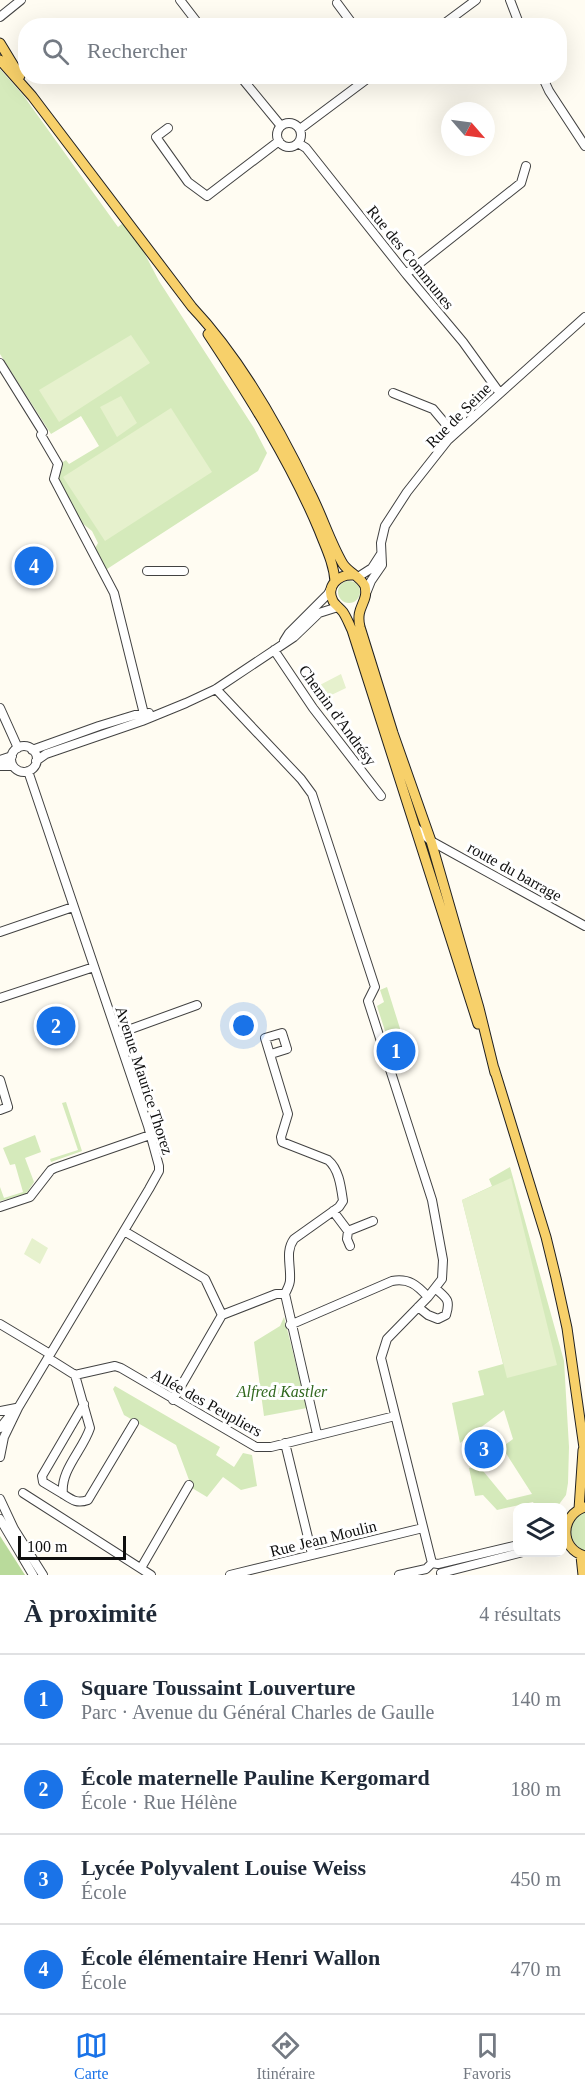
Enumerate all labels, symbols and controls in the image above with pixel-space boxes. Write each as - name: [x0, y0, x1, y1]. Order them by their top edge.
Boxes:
- search box: [18, 18, 567, 84]
- icon: search: [39, 35, 72, 68]
- text: Rechercher: [87, 38, 187, 63]
- north arrow: [441, 102, 495, 156]
- street label: Rue des Communes: [364, 202, 457, 312]
- street label: Rue de Seine: [422, 379, 494, 451]
- pin: 4: [15, 544, 54, 588]
- street label: Chemin d'Andrésy: [295, 662, 380, 769]
- street label: route du barrage: [464, 839, 565, 905]
- pin: 2: [36, 1004, 76, 1048]
- street label: Avenue Maurice Thorez: [113, 1004, 177, 1156]
- your location: [229, 1011, 258, 1040]
- pin: 1: [376, 1028, 416, 1074]
- street label: Allée des Peupliers: [148, 1365, 265, 1441]
- park label: Alfred Kastler: [236, 1383, 328, 1401]
- pin: 3: [464, 1426, 504, 1472]
- map controls: [513, 1503, 567, 1557]
- button: layers: [513, 1503, 567, 1557]
- street label: Rue Jean Moulin: [268, 1517, 378, 1560]
- scale bar: [18, 1533, 126, 1560]
- text: 100 m: [27, 1538, 67, 1555]
- text: À proximité: [24, 1599, 157, 1628]
- text: 4 résultats: [479, 1603, 561, 1625]
- text: Square Toussaint Louverture: [81, 1675, 355, 1700]
- text: 1: [39, 1688, 49, 1710]
- text: 140 m: [510, 1688, 561, 1710]
- text: Parc · Avenue du Général Charles de Gaulle: [81, 1701, 434, 1723]
- text: École maternelle Pauline Kergomard: [81, 1765, 430, 1790]
- text: 2: [39, 1778, 49, 1800]
- text: 180 m: [510, 1778, 561, 1800]
- text: École · Rue Hélène: [81, 1791, 237, 1813]
- text: Lycée Polyvalent Louise Weiss: [81, 1855, 366, 1880]
- text: 3: [39, 1868, 49, 1890]
- text: 450 m: [510, 1868, 561, 1890]
- text: École: [81, 1881, 127, 1903]
- text: École élémentaire Henri Wallon: [81, 1945, 380, 1970]
- text: 4: [39, 1958, 49, 1980]
- text: 470 m: [510, 1958, 561, 1980]
- text: École: [81, 1971, 127, 1993]
- tab: Carte: [74, 2029, 109, 2083]
- tab: Itinéraire: [257, 2029, 315, 2083]
- tab: Favoris: [463, 2029, 511, 2083]

